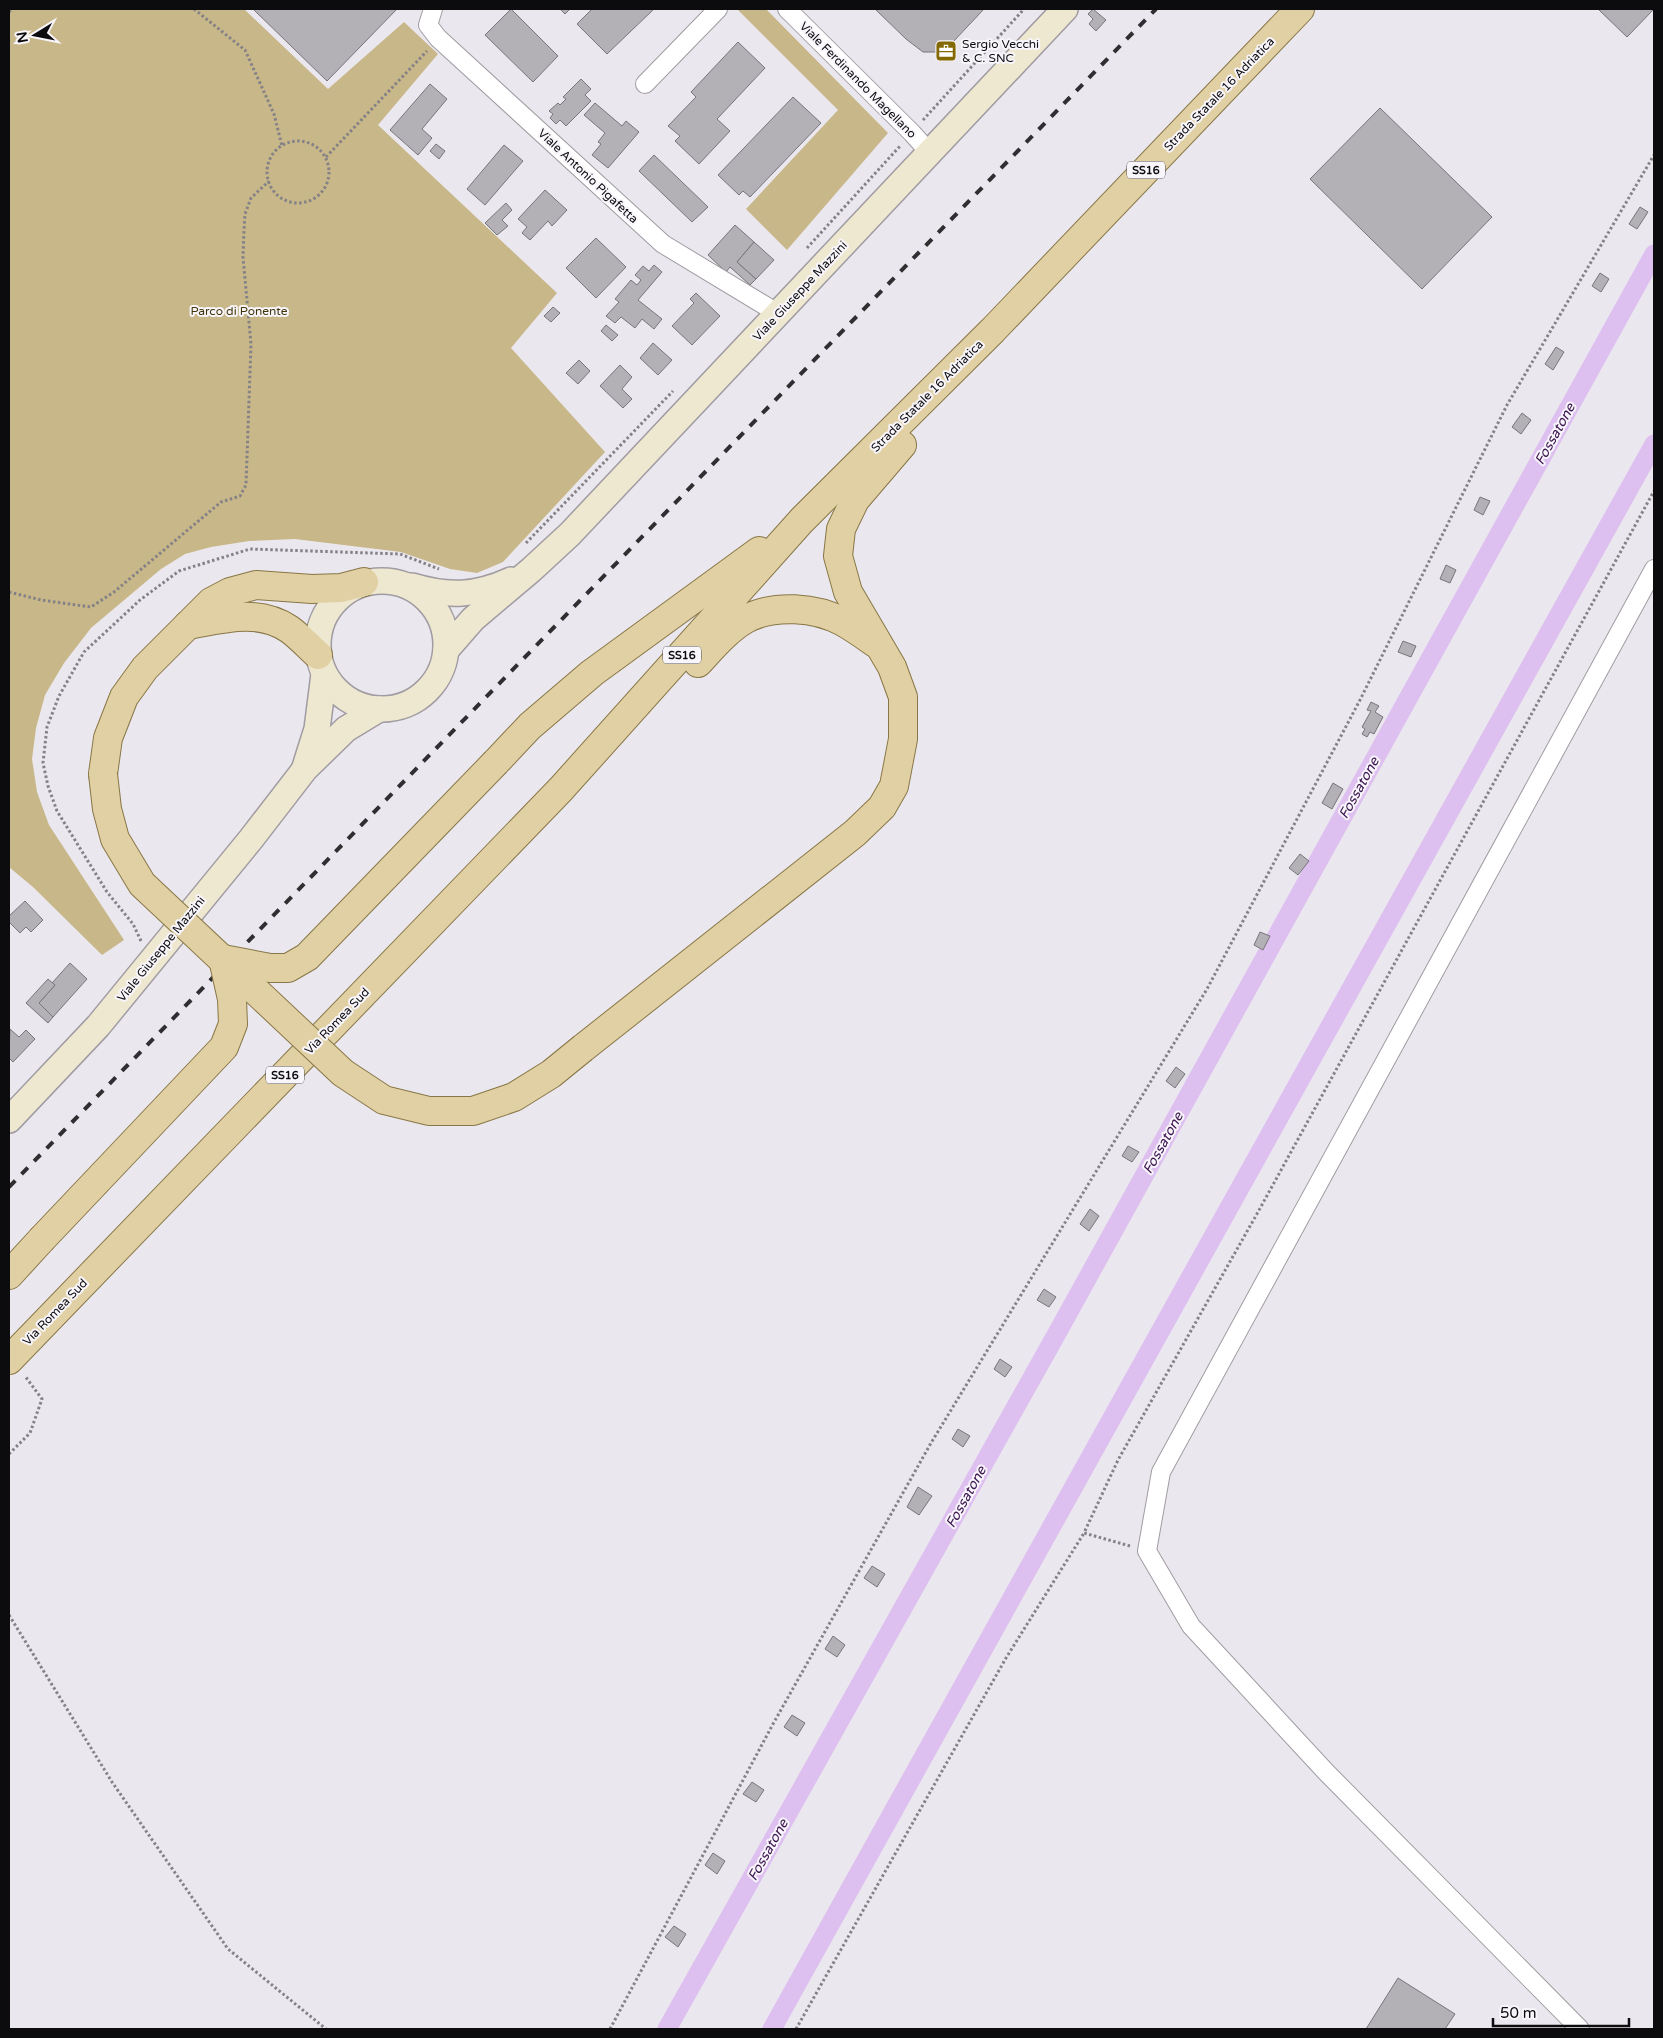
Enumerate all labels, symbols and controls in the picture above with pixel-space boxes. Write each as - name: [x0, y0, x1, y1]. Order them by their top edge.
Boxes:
- north arrow: [10, 10, 60, 60]
- street label: Viale Ferdinando Magellano: [797, 19, 919, 141]
- text: N: [13, 30, 32, 44]
- street label: Strada Statale 16 Adriatica: [1161, 34, 1277, 154]
- place label: Sergio Vecchi & C. SNC: [962, 37, 1039, 65]
- office icon: Sergio Vecchi & C. SNC: [934, 39, 958, 63]
- street label: Viale Antonio Pigafetta: [535, 126, 641, 226]
- road number: SS16: [1127, 162, 1165, 178]
- street label: Viale Giuseppe Mazzini: [750, 238, 850, 344]
- park label: Parco di Ponente: [190, 304, 288, 318]
- street label: Strada Statale 16 Adriatica: [868, 337, 986, 455]
- water label: Fossatone: [1531, 399, 1579, 468]
- road number: SS16: [663, 646, 701, 664]
- water label: Fossatone: [1335, 753, 1383, 822]
- street label: Viale Giuseppe Mazzini: [114, 894, 208, 1004]
- street label: Via Romea Sud: [302, 985, 372, 1057]
- road number: SS16: [266, 1066, 304, 1084]
- water label: Fossatone: [1139, 1108, 1187, 1177]
- street label: Via Romea Sud: [20, 1276, 90, 1348]
- water label: Fossatone: [942, 1462, 990, 1531]
- water label: Fossatone: [744, 1815, 792, 1884]
- scale bar: [1493, 1996, 1629, 2028]
- text: 50 m: [1500, 2004, 1537, 2022]

